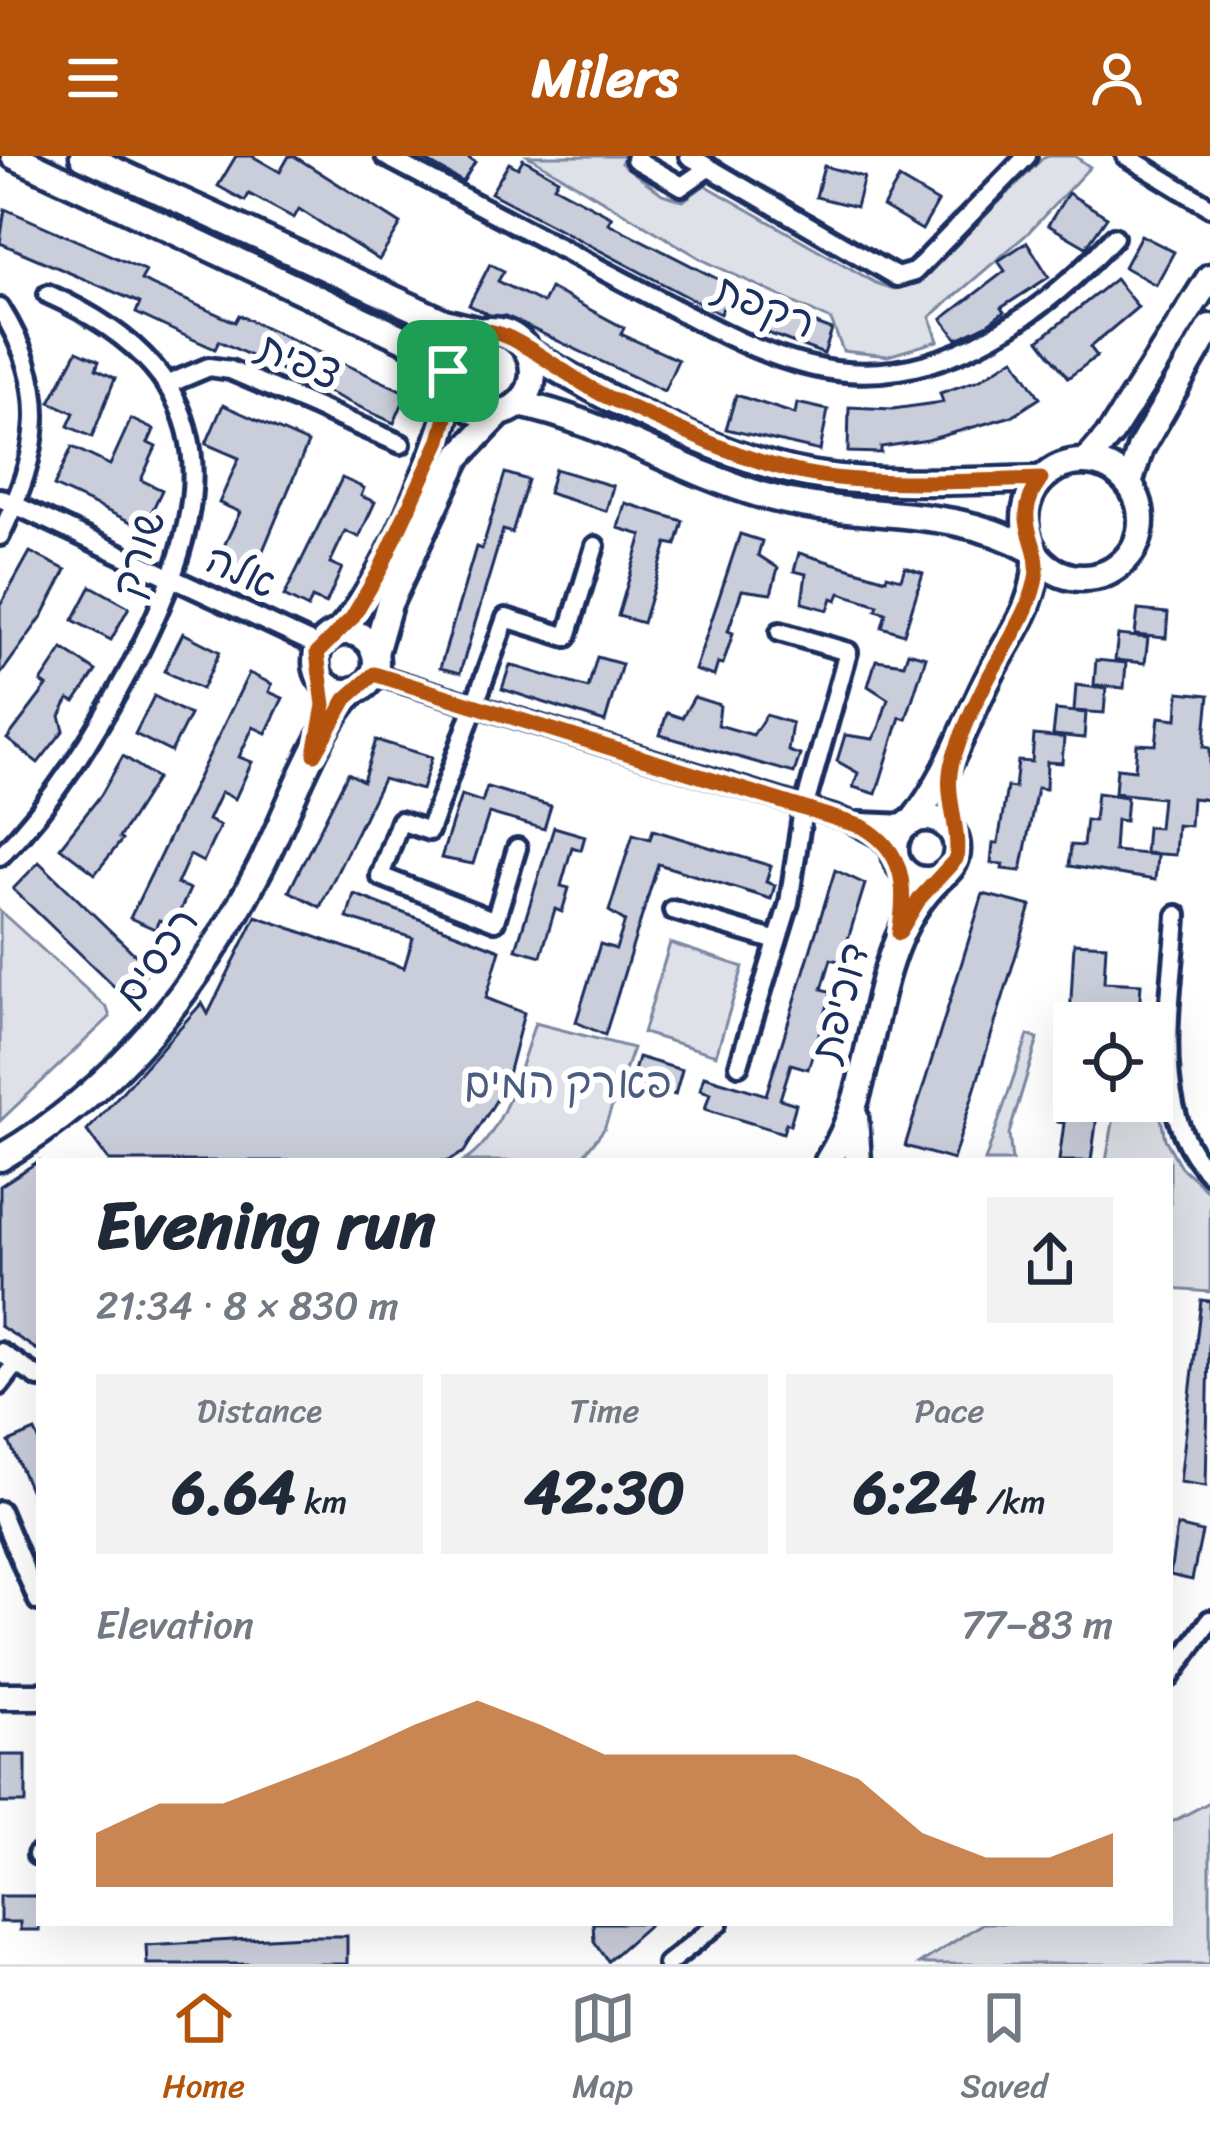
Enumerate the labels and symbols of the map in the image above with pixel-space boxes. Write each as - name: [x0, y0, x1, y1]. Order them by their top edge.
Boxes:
- street label: רקפת: [701, 251, 827, 360]
- street label: צפית: [244, 310, 352, 412]
- pin: [397, 320, 499, 422]
- street label: שורק: [89, 501, 187, 607]
- street label: אלה: [193, 522, 289, 620]
- street label: רכסים: [93, 890, 219, 1024]
- street label: דוכיפת: [788, 934, 891, 1072]
- park label: פארק המים: [464, 1046, 672, 1120]

